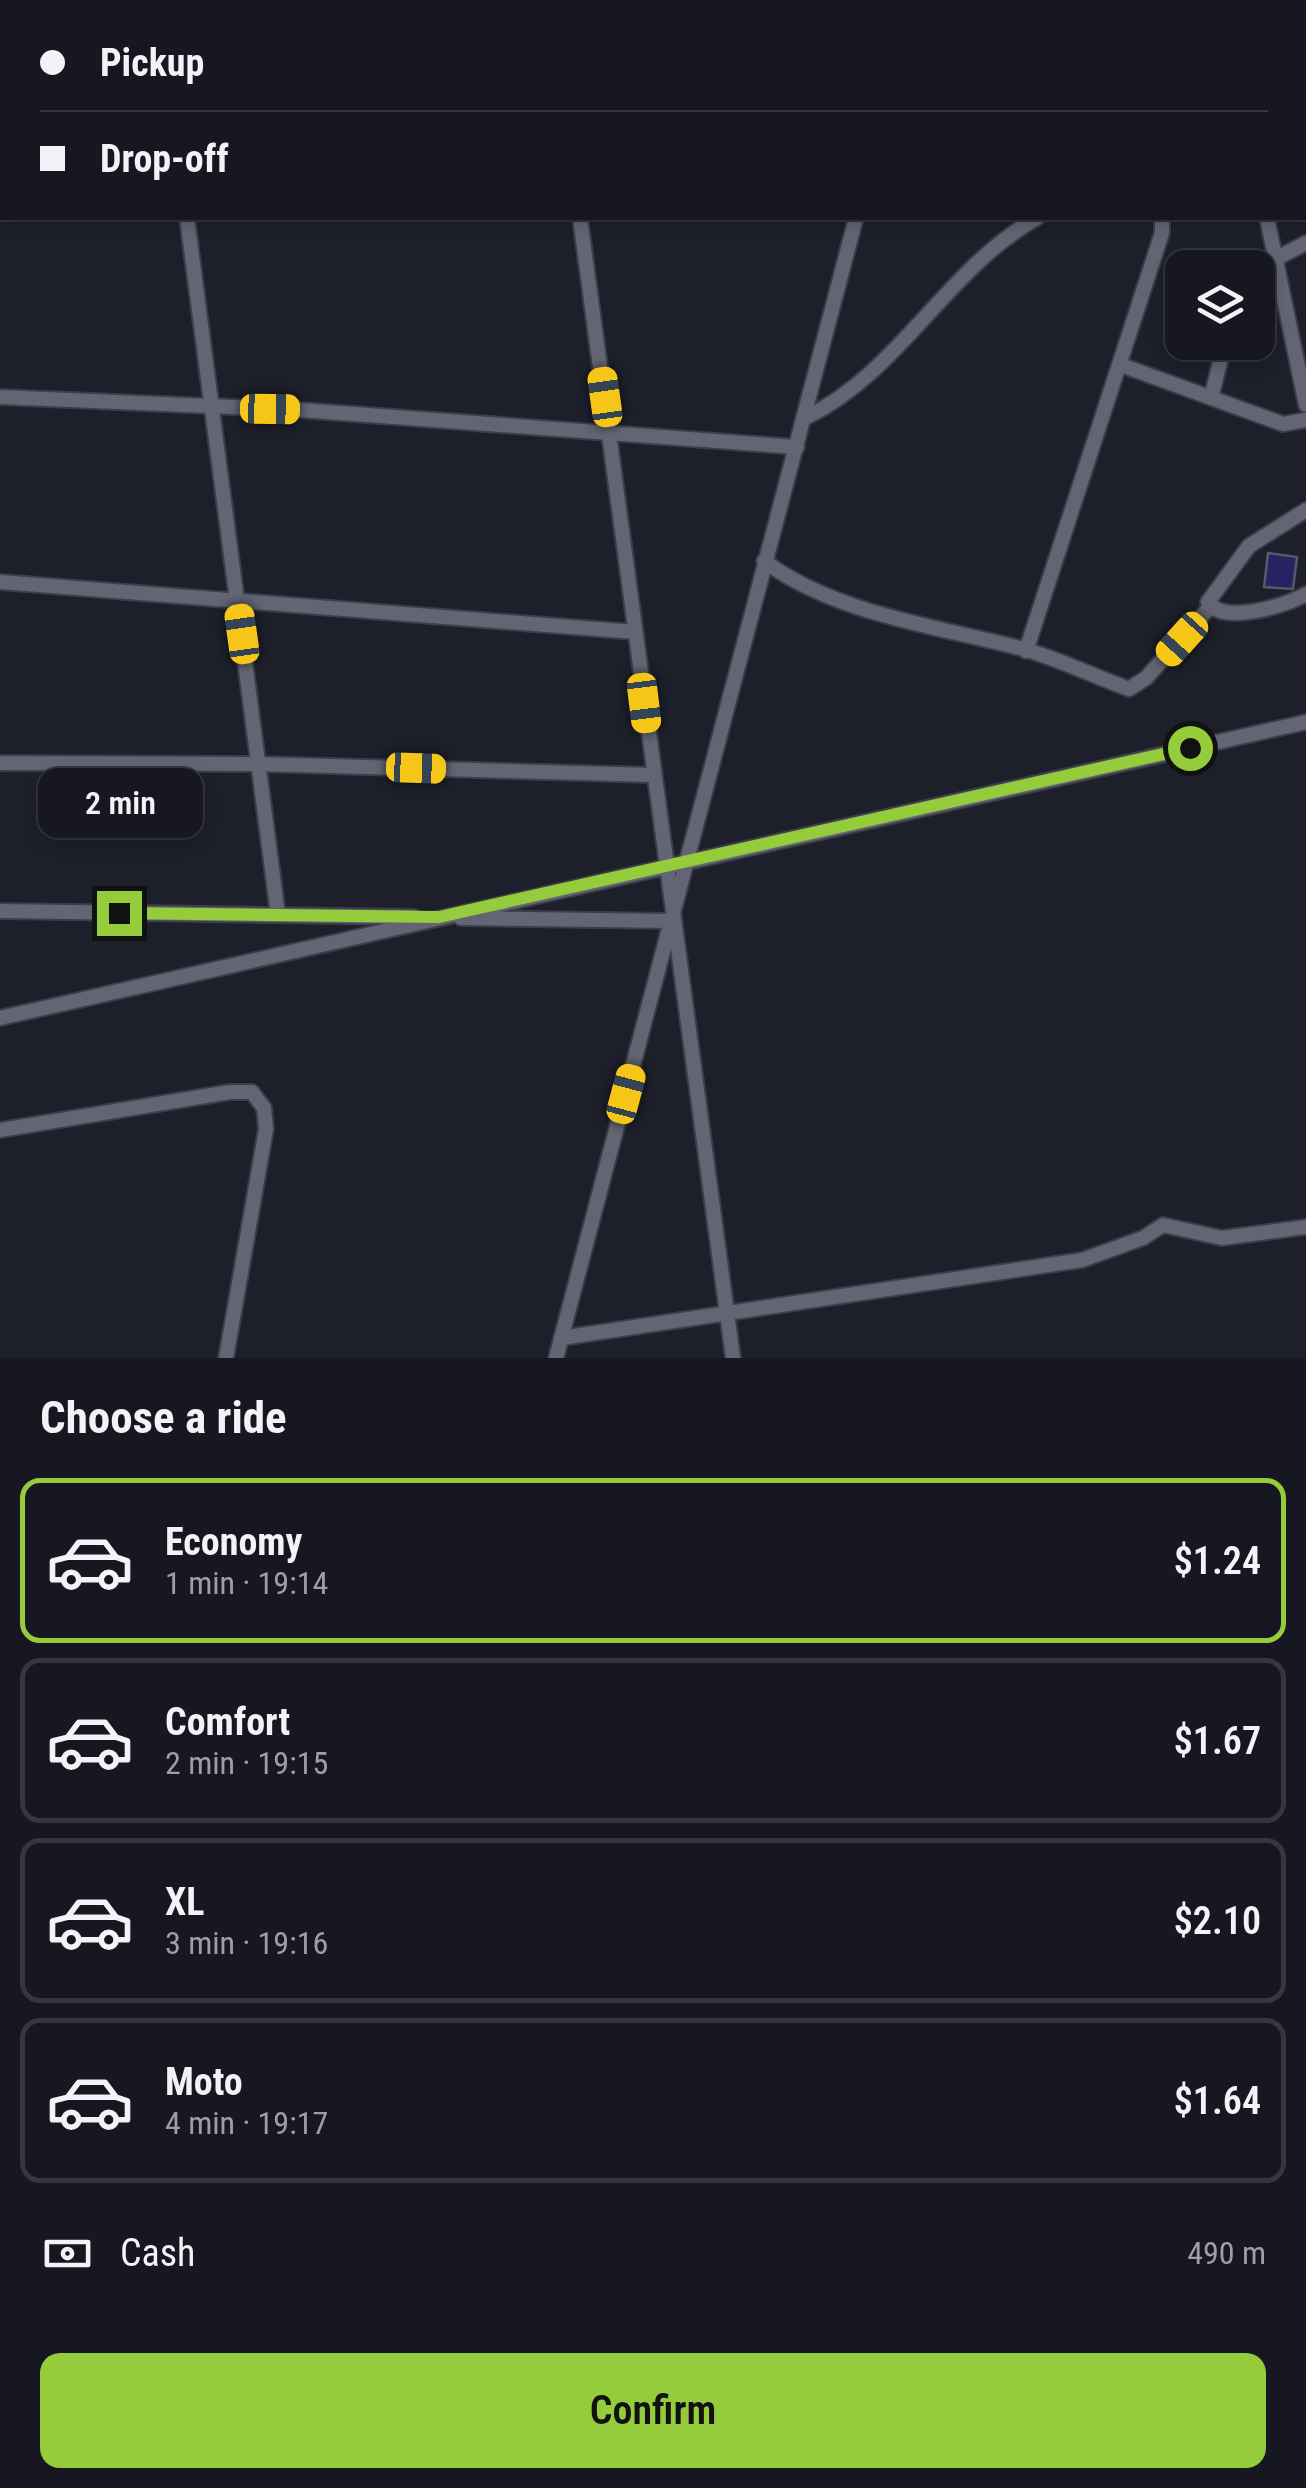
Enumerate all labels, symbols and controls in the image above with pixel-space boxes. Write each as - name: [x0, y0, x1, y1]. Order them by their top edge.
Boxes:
- text: Pickup: [100, 41, 204, 85]
- text: Drop-off: [100, 137, 229, 181]
- map controls: [1165, 250, 1275, 360]
- button: layers: [1165, 250, 1275, 360]
- car: [586, 365, 624, 429]
- car: [240, 393, 300, 425]
- car: [223, 602, 261, 666]
- car: [1151, 607, 1213, 671]
- car: [625, 671, 663, 735]
- route start: [1168, 726, 1213, 771]
- car: [385, 752, 447, 784]
- callout: 2 min: [36, 768, 202, 838]
- text: 2 min: [85, 784, 156, 822]
- route end: [97, 891, 142, 936]
- car: [604, 1061, 648, 1127]
- text: Choose a ride: [40, 1391, 287, 1444]
- icon: car: [45, 1516, 135, 1606]
- text: Economy: [165, 1520, 302, 1564]
- text: $1.24: [1174, 1539, 1261, 1583]
- text: 1 min · 19:14: [165, 1564, 328, 1602]
- icon: car: [45, 1696, 135, 1786]
- text: Comfort: [165, 1700, 290, 1744]
- text: $1.67: [1174, 1719, 1261, 1763]
- text: 2 min · 19:15: [165, 1744, 328, 1782]
- icon: car: [45, 1876, 135, 1966]
- text: XL: [165, 1880, 204, 1924]
- text: $2.10: [1174, 1899, 1261, 1943]
- text: 3 min · 19:16: [165, 1924, 328, 1962]
- icon: car: [45, 2056, 135, 2146]
- text: Moto: [165, 2060, 243, 2104]
- text: $1.64: [1174, 2079, 1261, 2123]
- text: 4 min · 19:17: [165, 2104, 328, 2142]
- icon: cash: [40, 2226, 95, 2281]
- text: Cash: [120, 2231, 195, 2275]
- text: 490 m: [1187, 2234, 1266, 2272]
- button: Confirm: [40, 2353, 1266, 2468]

